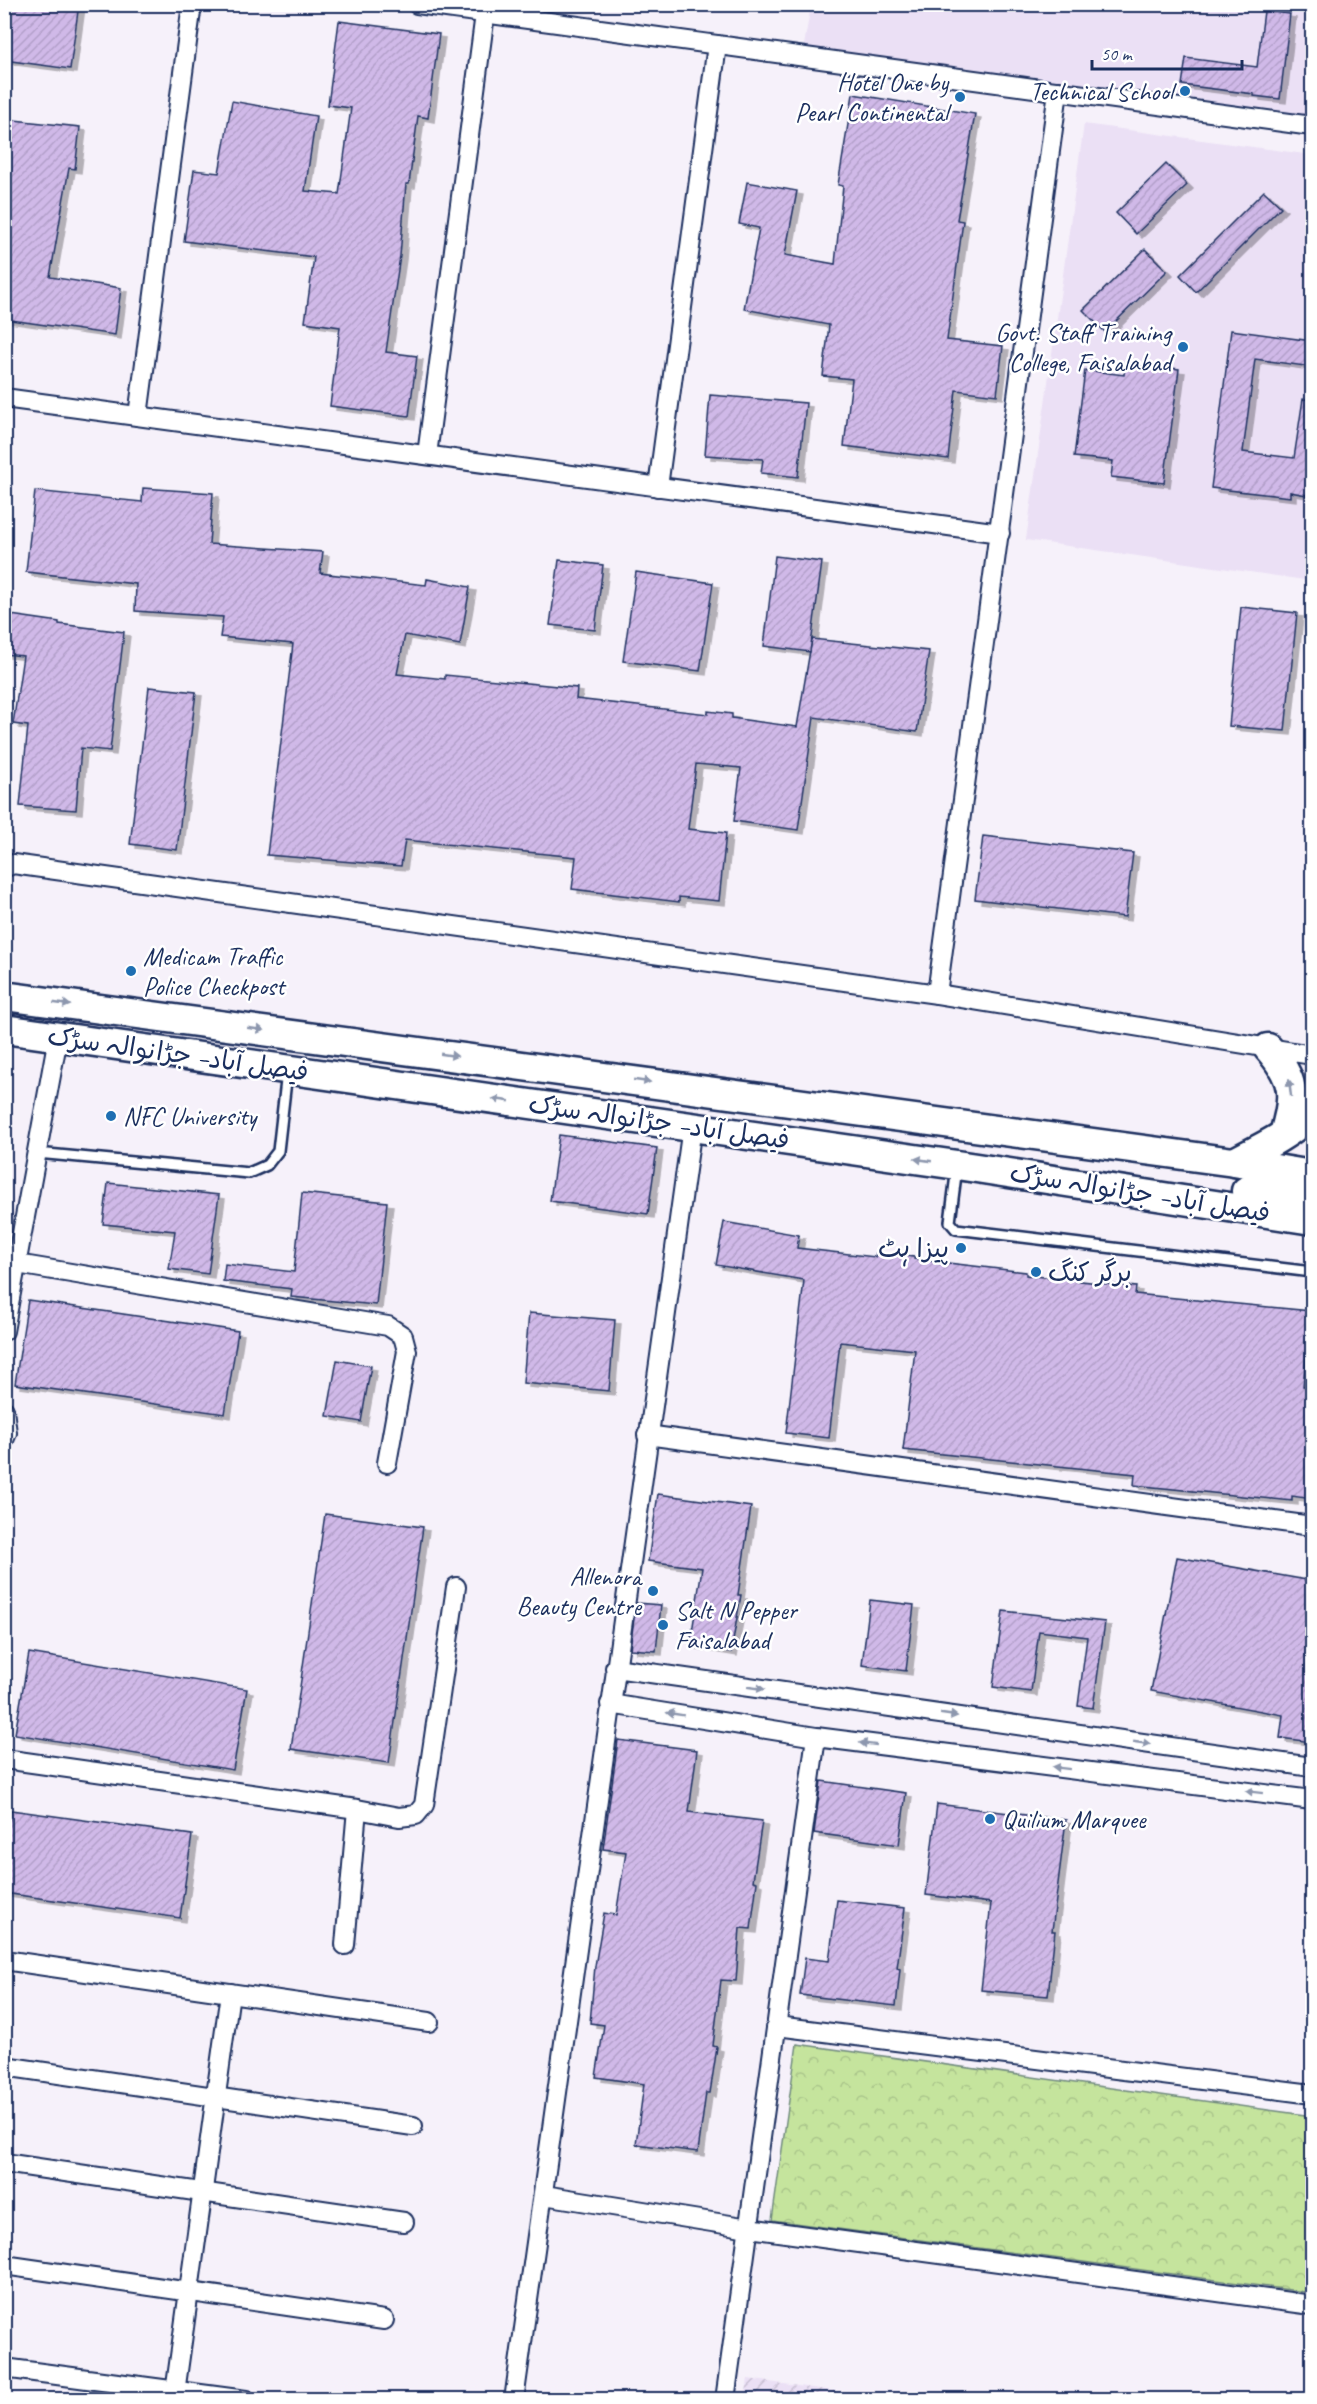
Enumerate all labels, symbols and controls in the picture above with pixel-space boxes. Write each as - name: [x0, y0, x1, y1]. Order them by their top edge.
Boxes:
- scale bar: [1092, 33, 1242, 71]
- text: 50 m: [1101, 43, 1134, 65]
- place label: Hotel One by Pearl Continental: [795, 66, 953, 129]
- place label: Technical School: [1030, 75, 1178, 108]
- marker: Technical School: [1178, 84, 1192, 98]
- marker: Hotel One by Pearl Continental: [953, 90, 967, 104]
- place label: Govt. Staff Training College, Faisalabad: [995, 316, 1175, 379]
- marker: Govt. Staff Training College, Faisalabad: [1176, 340, 1190, 354]
- place label: Medicam Traffic Police Checkpost: [143, 940, 287, 1003]
- marker: Medicam Traffic Police Checkpost: [124, 964, 138, 978]
- one-way arrow: [53, 999, 72, 1008]
- street label: فیصل آباد– جڑانوالہ سڑک: [45, 1019, 311, 1089]
- one-way arrow: [246, 1025, 265, 1034]
- one-way arrow: [440, 1051, 459, 1060]
- one-way arrow: [633, 1076, 652, 1086]
- one-way arrow: [1285, 1078, 1295, 1097]
- street label: فیصل آباد– جڑانوالہ سڑک: [526, 1087, 792, 1157]
- one-way arrow: [491, 1095, 510, 1104]
- place label: NFC University: [123, 1100, 258, 1133]
- marker: NFC University: [104, 1109, 118, 1123]
- one-way arrow: [913, 1155, 932, 1164]
- street label: فیصل آباد– جڑانوالہ سڑک: [1007, 1156, 1273, 1230]
- place label: پیزا ہٹ: [878, 1232, 949, 1267]
- marker: پیزا ہٹ: [954, 1241, 968, 1255]
- place label: برگر کنگ: [1048, 1256, 1132, 1289]
- marker: برگر کنگ: [1029, 1265, 1043, 1279]
- place label: Allenora Beauty Centre: [516, 1560, 643, 1623]
- marker: Allenora Beauty Centre: [646, 1584, 660, 1598]
- place label: Salt N Pepper Faisalabad: [675, 1594, 799, 1657]
- marker: Salt N Pepper Faisalabad: [656, 1618, 670, 1632]
- one-way arrow: [747, 1684, 766, 1693]
- one-way arrow: [665, 1709, 684, 1718]
- one-way arrow: [940, 1711, 959, 1720]
- one-way arrow: [1133, 1738, 1152, 1747]
- one-way arrow: [858, 1739, 877, 1748]
- one-way arrow: [1051, 1763, 1070, 1773]
- one-way arrow: [1245, 1788, 1264, 1797]
- place label: Quilium Marquee: [1002, 1803, 1147, 1836]
- marker: Quilium Marquee: [983, 1812, 997, 1826]

